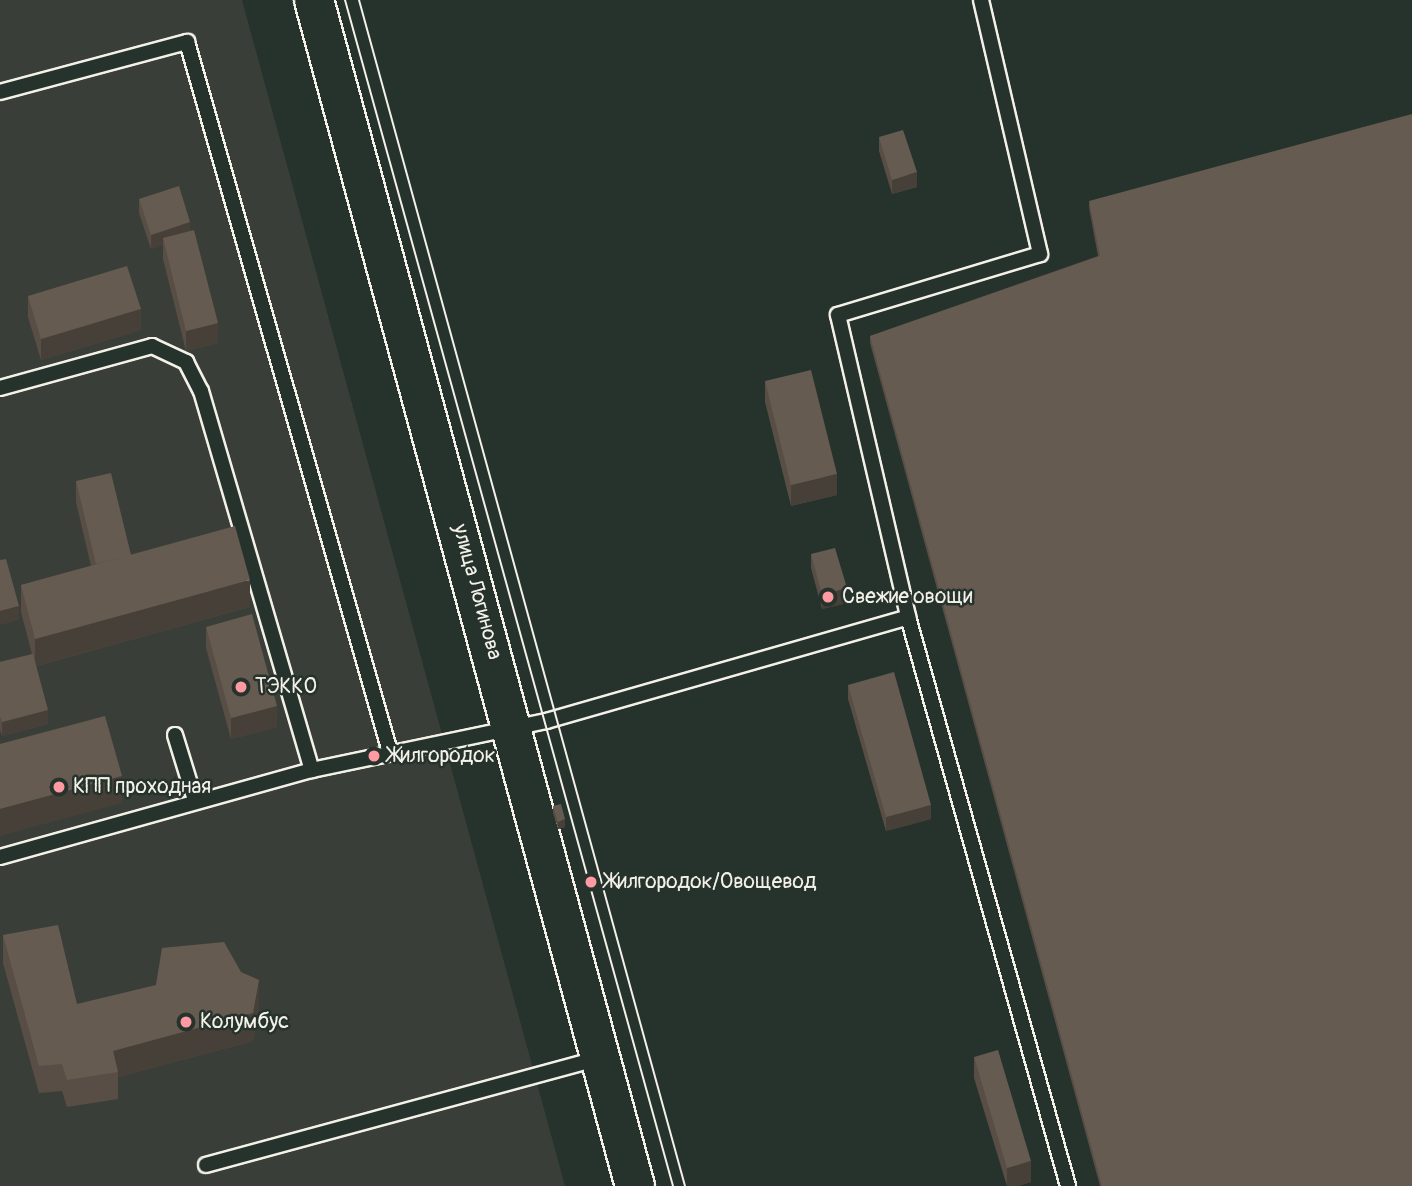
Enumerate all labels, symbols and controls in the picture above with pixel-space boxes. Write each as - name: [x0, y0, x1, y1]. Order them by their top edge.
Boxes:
- street label: улица Логинова: [447, 522, 507, 662]
- place label: Свежие овощи: [842, 584, 973, 610]
- marker: Свежие овощи: [820, 589, 836, 605]
- place label: ТЭККО: [255, 674, 317, 700]
- marker: ТЭККО: [233, 679, 249, 695]
- place label: Жилгородок: [388, 743, 495, 769]
- marker: Жилгородок: [366, 748, 382, 764]
- place label: КПП проходная: [73, 774, 211, 800]
- marker: КПП проходная: [51, 779, 67, 795]
- place label: Жилгородок/Овощевод: [605, 869, 816, 895]
- marker: Жилгородок/Овощевод: [583, 874, 599, 890]
- place label: Колумбус: [200, 1009, 289, 1035]
- marker: Колумбус: [178, 1014, 194, 1030]

